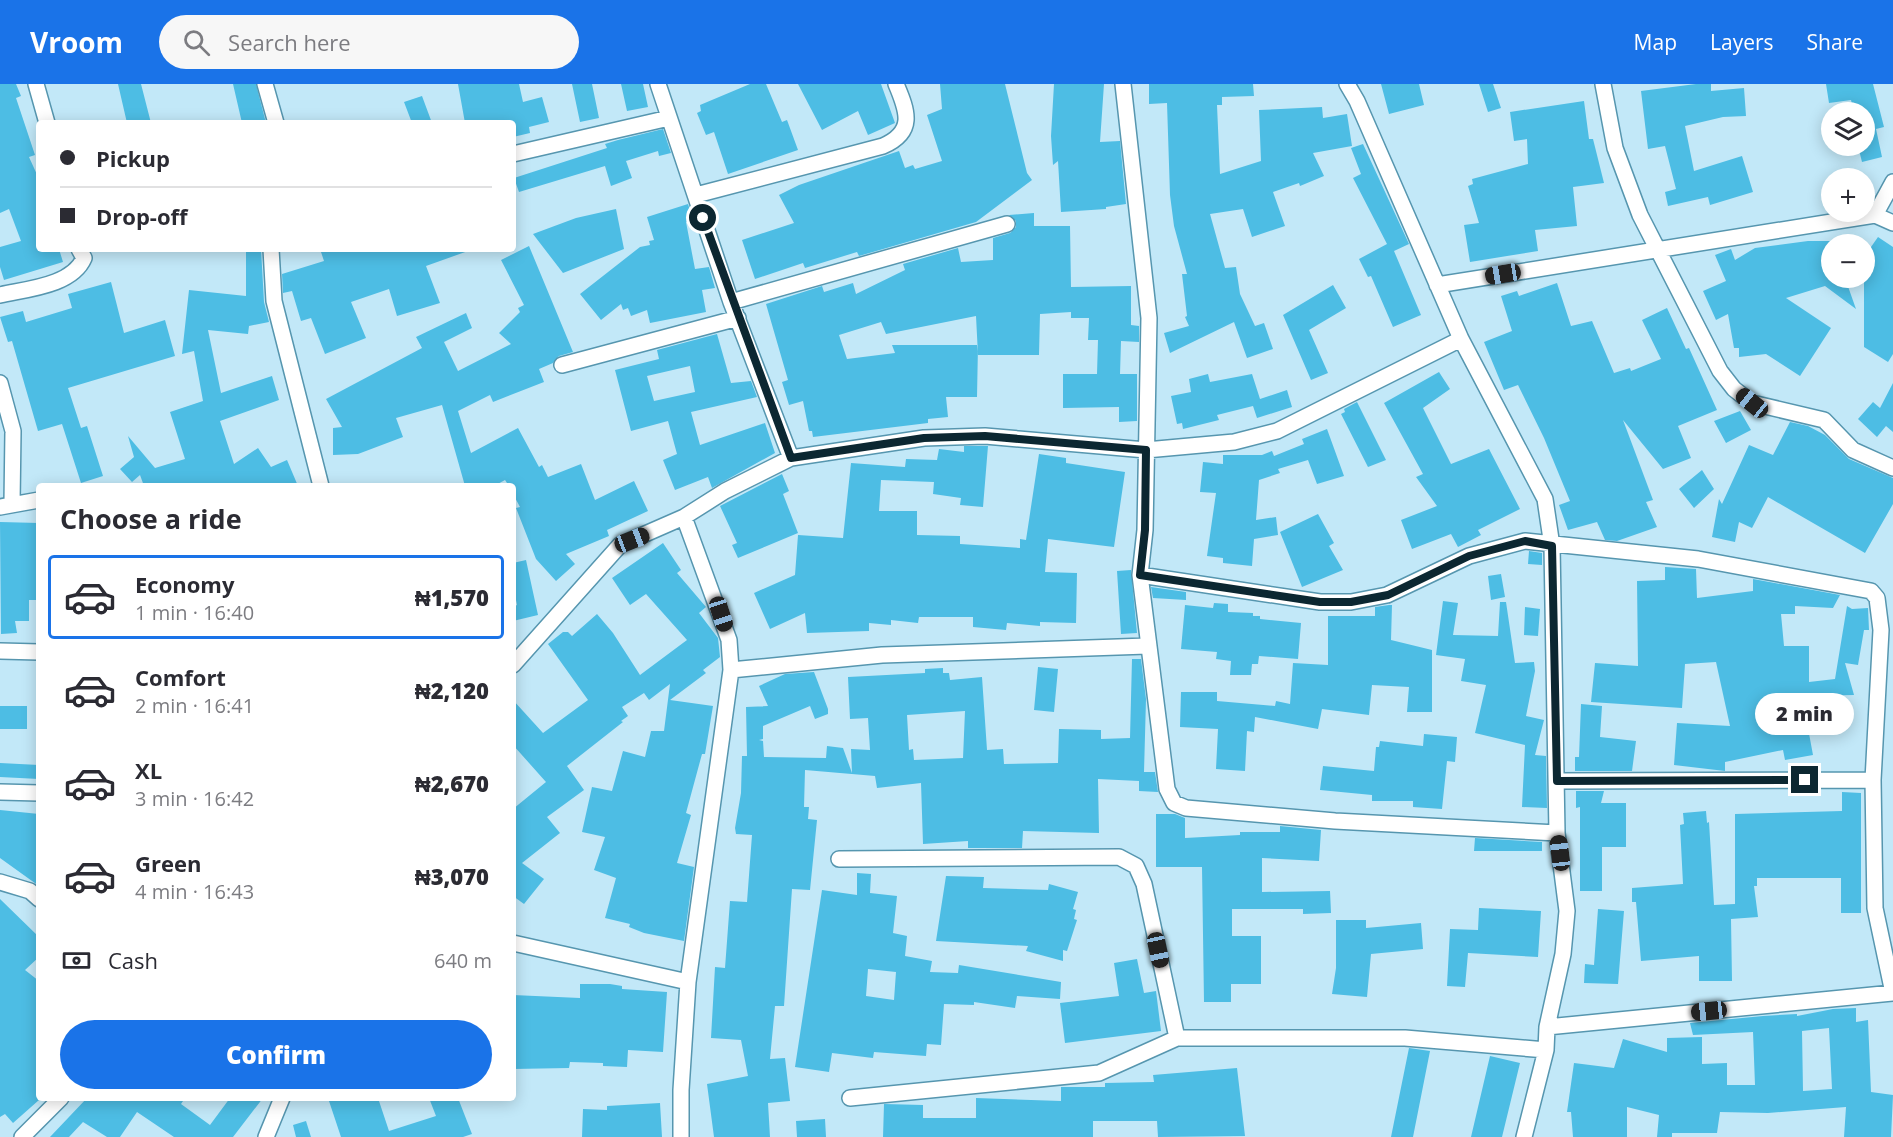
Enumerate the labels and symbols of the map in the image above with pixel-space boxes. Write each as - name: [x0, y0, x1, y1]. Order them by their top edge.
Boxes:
- route start: [689, 204, 716, 231]
- car: [1484, 262, 1522, 286]
- car: [1732, 385, 1772, 421]
- car: [612, 525, 652, 555]
- car: [707, 594, 735, 634]
- callout: 2 min: [1756, 693, 1854, 735]
- route end: [1791, 766, 1818, 793]
- car: [1549, 834, 1571, 872]
- car: [1145, 931, 1171, 969]
- car: [1690, 1000, 1728, 1022]

